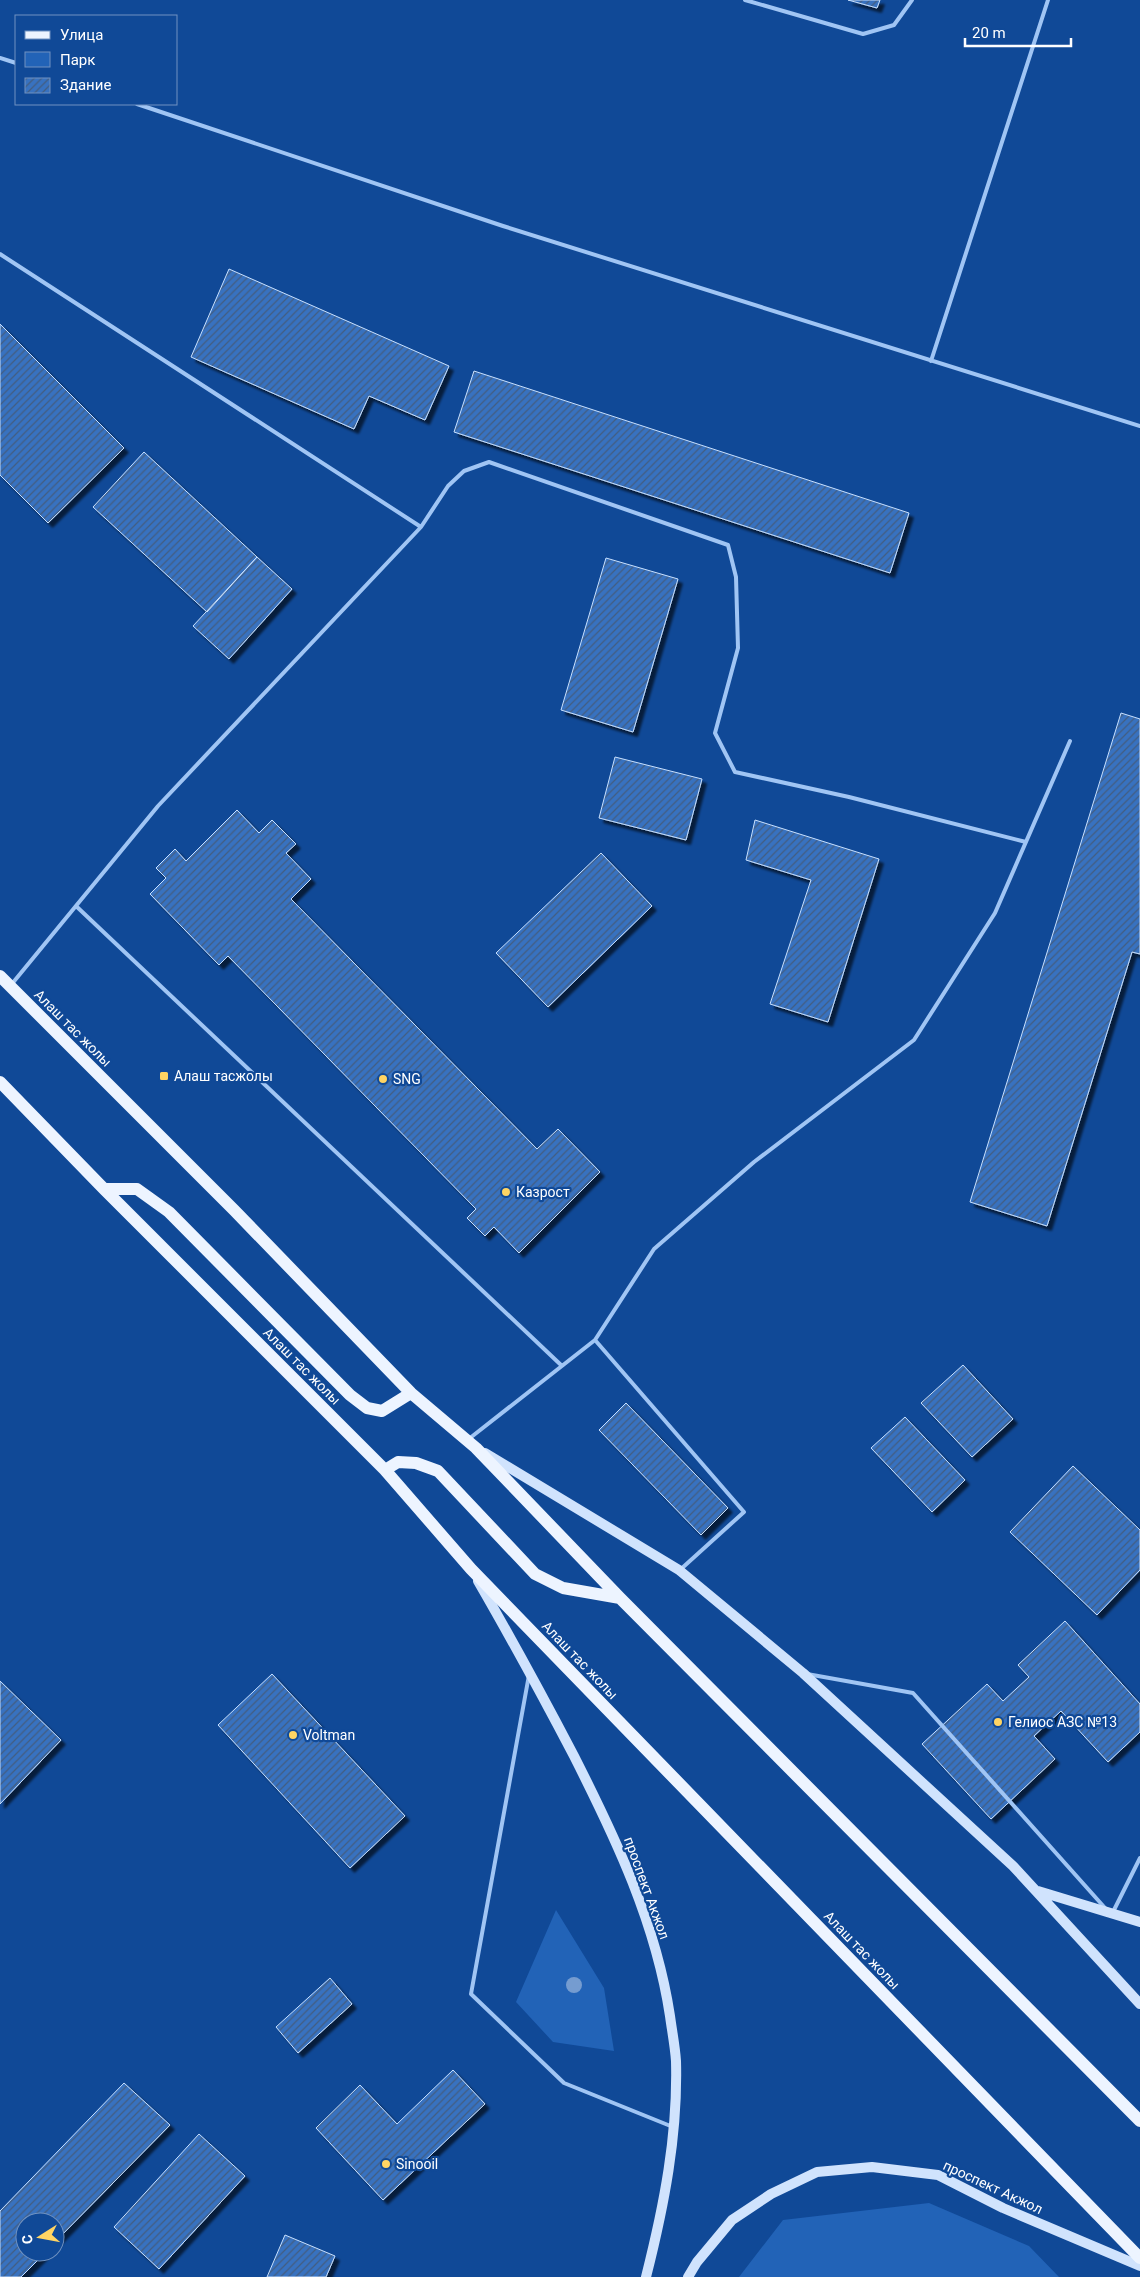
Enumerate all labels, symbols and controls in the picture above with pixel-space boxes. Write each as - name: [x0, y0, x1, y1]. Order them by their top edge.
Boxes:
- legend: [15, 15, 178, 105]
- scale bar: [965, 15, 1071, 47]
- text: 20 m: [972, 24, 1006, 42]
- text: Улица: [60, 26, 103, 44]
- text: Парк: [60, 51, 95, 69]
- text: Здание: [60, 76, 111, 94]
- street label: Алаш тас жолы: [31, 986, 115, 1070]
- place label: Алаш тасжолы: [174, 1068, 273, 1084]
- marker: Алаш тасжолы: [158, 1070, 170, 1082]
- place label: SNG: [393, 1071, 421, 1087]
- marker: SNG: [377, 1073, 389, 1085]
- place label: Казрост: [516, 1184, 570, 1200]
- marker: Казрост: [500, 1186, 512, 1198]
- street label: Алаш тас жолы: [260, 1324, 344, 1408]
- street label: Алаш тас жолы: [539, 1618, 621, 1702]
- place label: Гелиос АЗС №13: [1008, 1714, 1117, 1730]
- marker: Гелиос АЗС №13: [992, 1716, 1004, 1728]
- place label: Voltman: [303, 1727, 355, 1743]
- marker: Voltman: [287, 1729, 299, 1741]
- street label: проспект Акжол: [621, 1835, 673, 1941]
- street label: Алаш тас жолы: [821, 1908, 903, 1992]
- place label: Sinooil: [396, 2156, 438, 2172]
- street label: проспект Акжол: [941, 2157, 1045, 2217]
- marker: Sinooil: [380, 2158, 392, 2170]
- north arrow: [15, 2212, 65, 2262]
- text: С: [19, 2233, 36, 2246]

